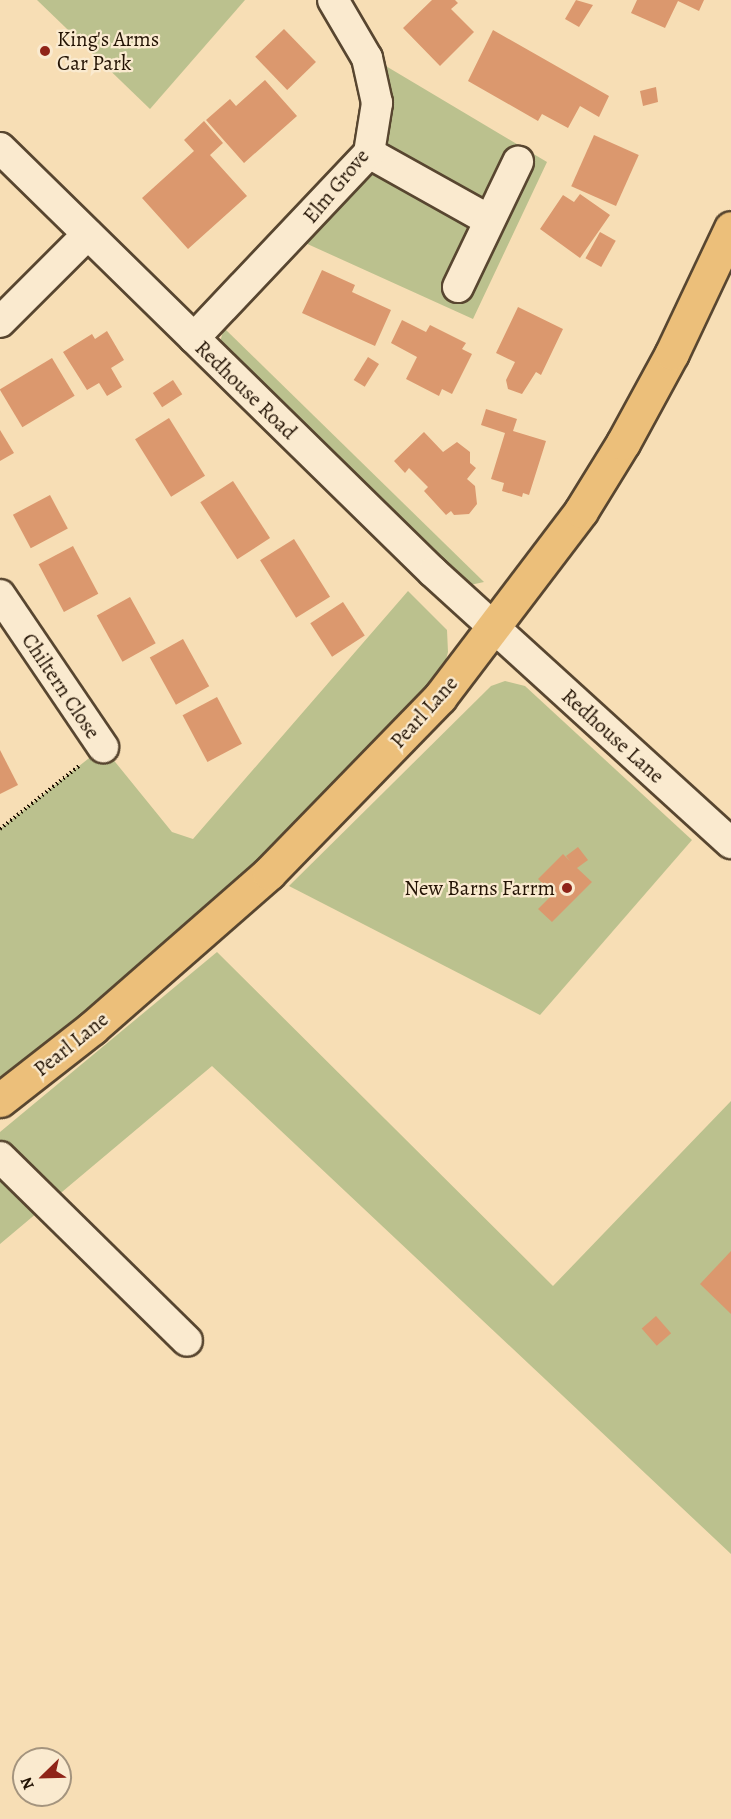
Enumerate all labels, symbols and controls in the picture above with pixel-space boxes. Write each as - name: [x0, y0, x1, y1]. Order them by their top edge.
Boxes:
- place label: King's Arms Car Park: [57, 26, 159, 76]
- marker: King's Arms Car Park: [38, 44, 52, 58]
- street label: Elm Grove: [298, 144, 374, 228]
- street label: Redhouse Road: [190, 335, 302, 445]
- street label: Chiltern Close: [16, 628, 106, 744]
- street label: Pearl Lane: [385, 671, 463, 753]
- street label: Redhouse Lane: [557, 683, 669, 789]
- place label: New Barns Farrm: [404, 875, 555, 901]
- marker: New Barns Farrm: [560, 881, 574, 895]
- street label: Pearl Lane: [29, 1006, 113, 1082]
- north arrow: [12, 1747, 72, 1807]
- text: N: [15, 1774, 40, 1793]

